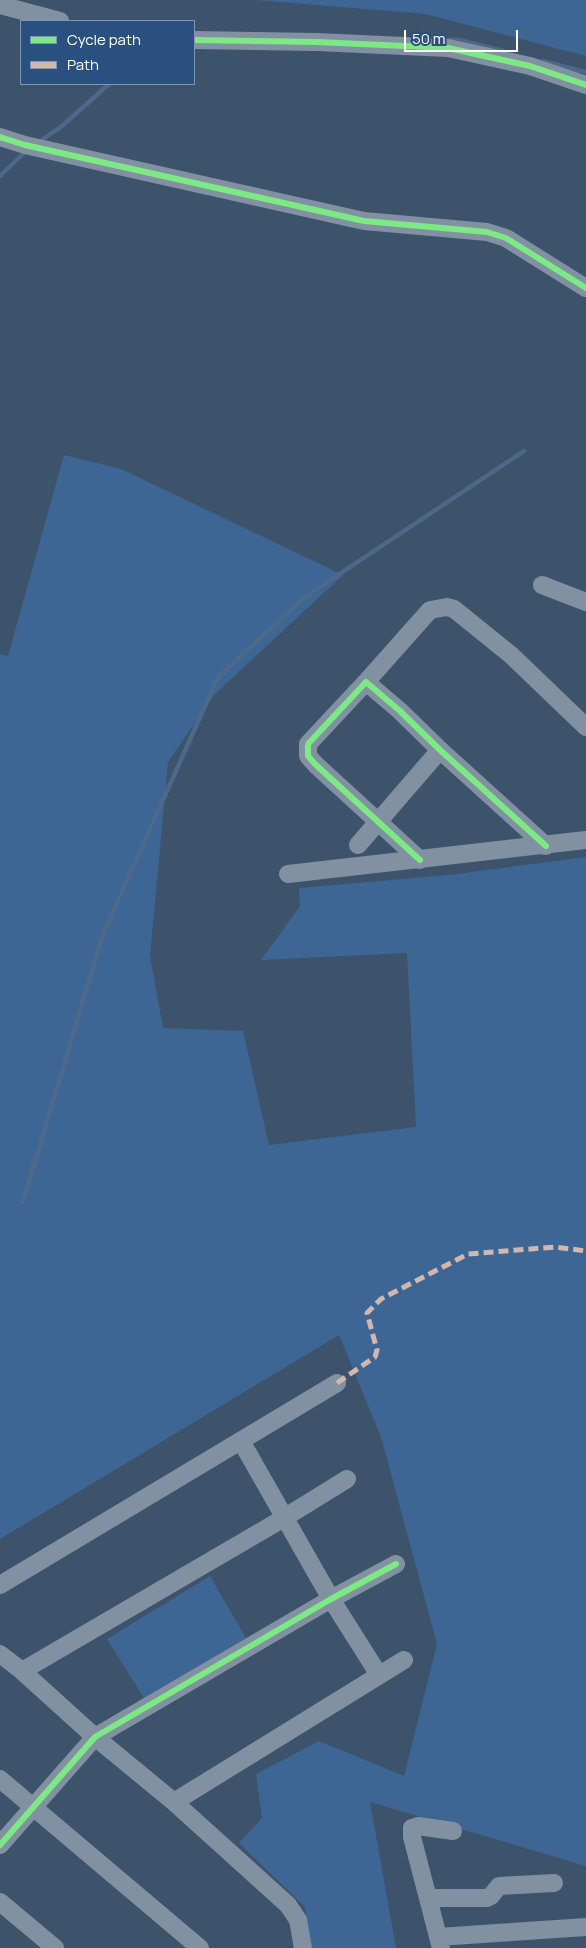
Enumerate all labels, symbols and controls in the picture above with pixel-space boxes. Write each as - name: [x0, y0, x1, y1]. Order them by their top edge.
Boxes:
- legend: [20, 20, 195, 85]
- scale bar: [406, 20, 520, 52]
- text: 50 m: [412, 28, 446, 49]
- text: Cycle path: [67, 29, 141, 50]
- text: Path: [67, 54, 99, 75]

